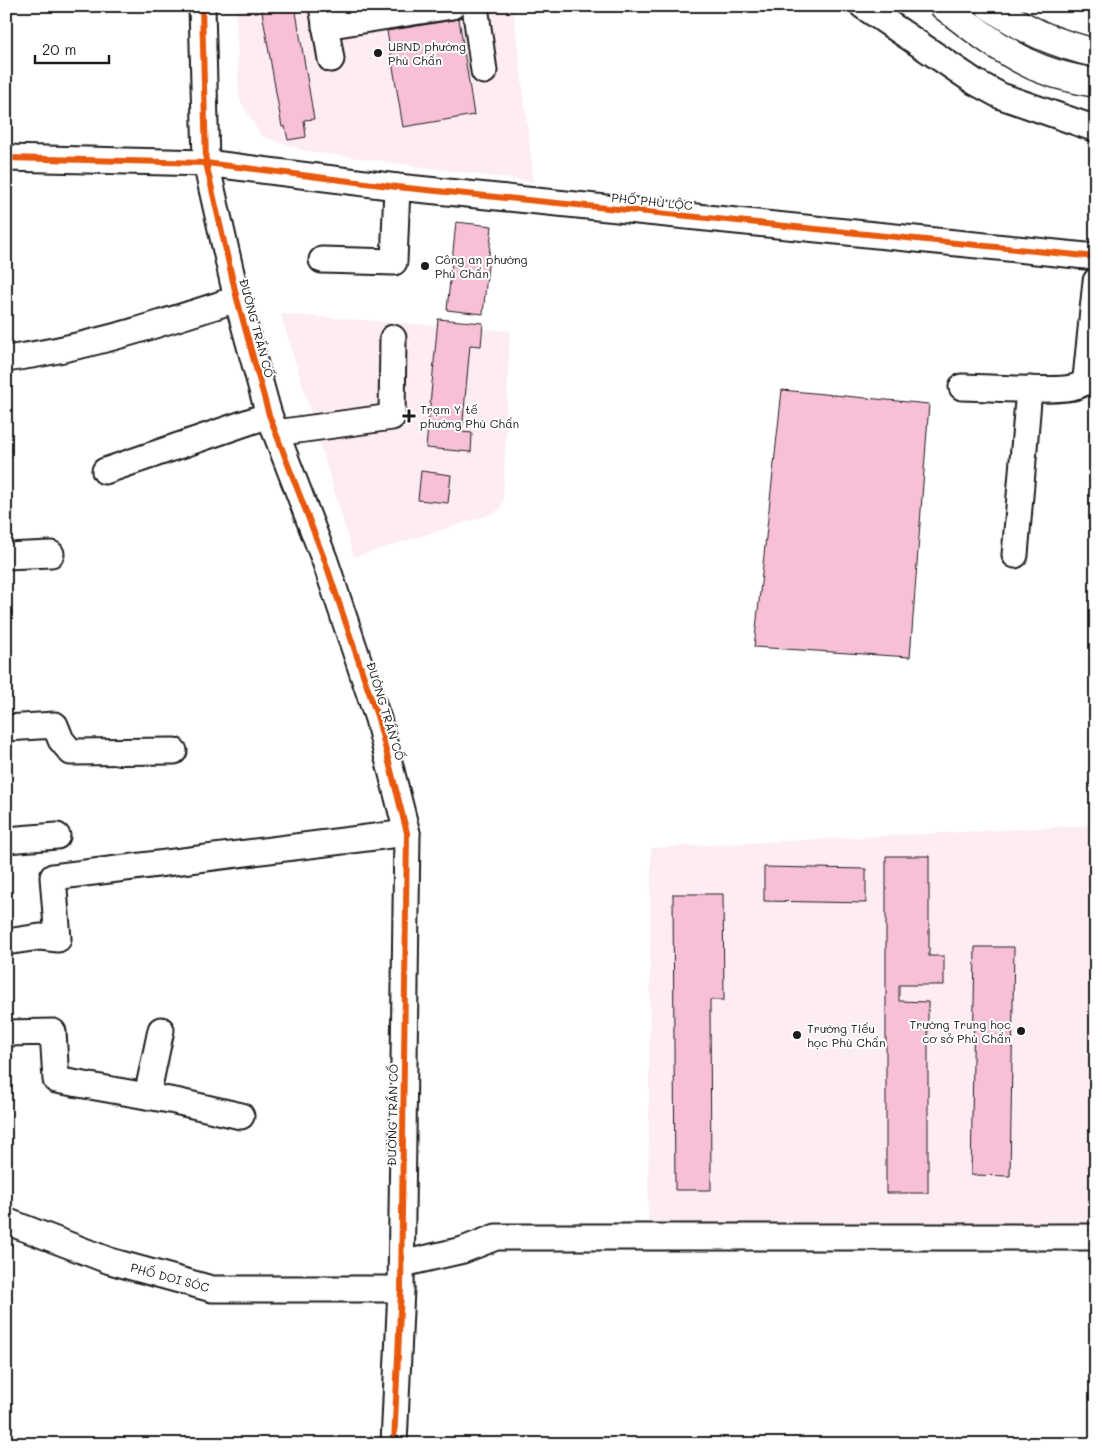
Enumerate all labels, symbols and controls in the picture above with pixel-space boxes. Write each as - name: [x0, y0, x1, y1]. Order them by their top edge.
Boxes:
- scale bar: [35, 32, 109, 64]
- place label: UBND phường Phù Chẩn: [388, 38, 466, 68]
- text: 20 m: [42, 39, 76, 59]
- marker: UBND phường Phù Chẩn: [372, 47, 384, 59]
- street label: PHỐ PHÙ LỘC: [611, 189, 694, 213]
- place label: Công an phường Phù Chẩn: [435, 251, 528, 281]
- marker: Công an phường Phù Chẩn: [419, 260, 431, 272]
- street label: ĐƯỜNG TRẦN CỐ: [236, 277, 278, 379]
- place label: Trạm Y tế phường Phù Chẩn: [420, 401, 519, 431]
- marker: Trạm Y tế phường Phù Chẩn: [402, 409, 416, 423]
- street label: ĐƯỜNG TRẦN CỐ: [363, 660, 409, 762]
- place label: Trường Trung học cơ sở Phù Chẩn: [910, 1016, 1011, 1046]
- place label: Trường Tiểu học Phù Chẩn: [807, 1020, 886, 1050]
- marker: Trường Trung học cơ sở Phù Chẩn: [1015, 1025, 1027, 1037]
- marker: Trường Tiểu học Phù Chẩn: [791, 1029, 803, 1041]
- street label: ĐƯỜNG TRẦN CỐ: [383, 1064, 401, 1166]
- street label: PHỐ DOI SÓC: [129, 1259, 212, 1295]

